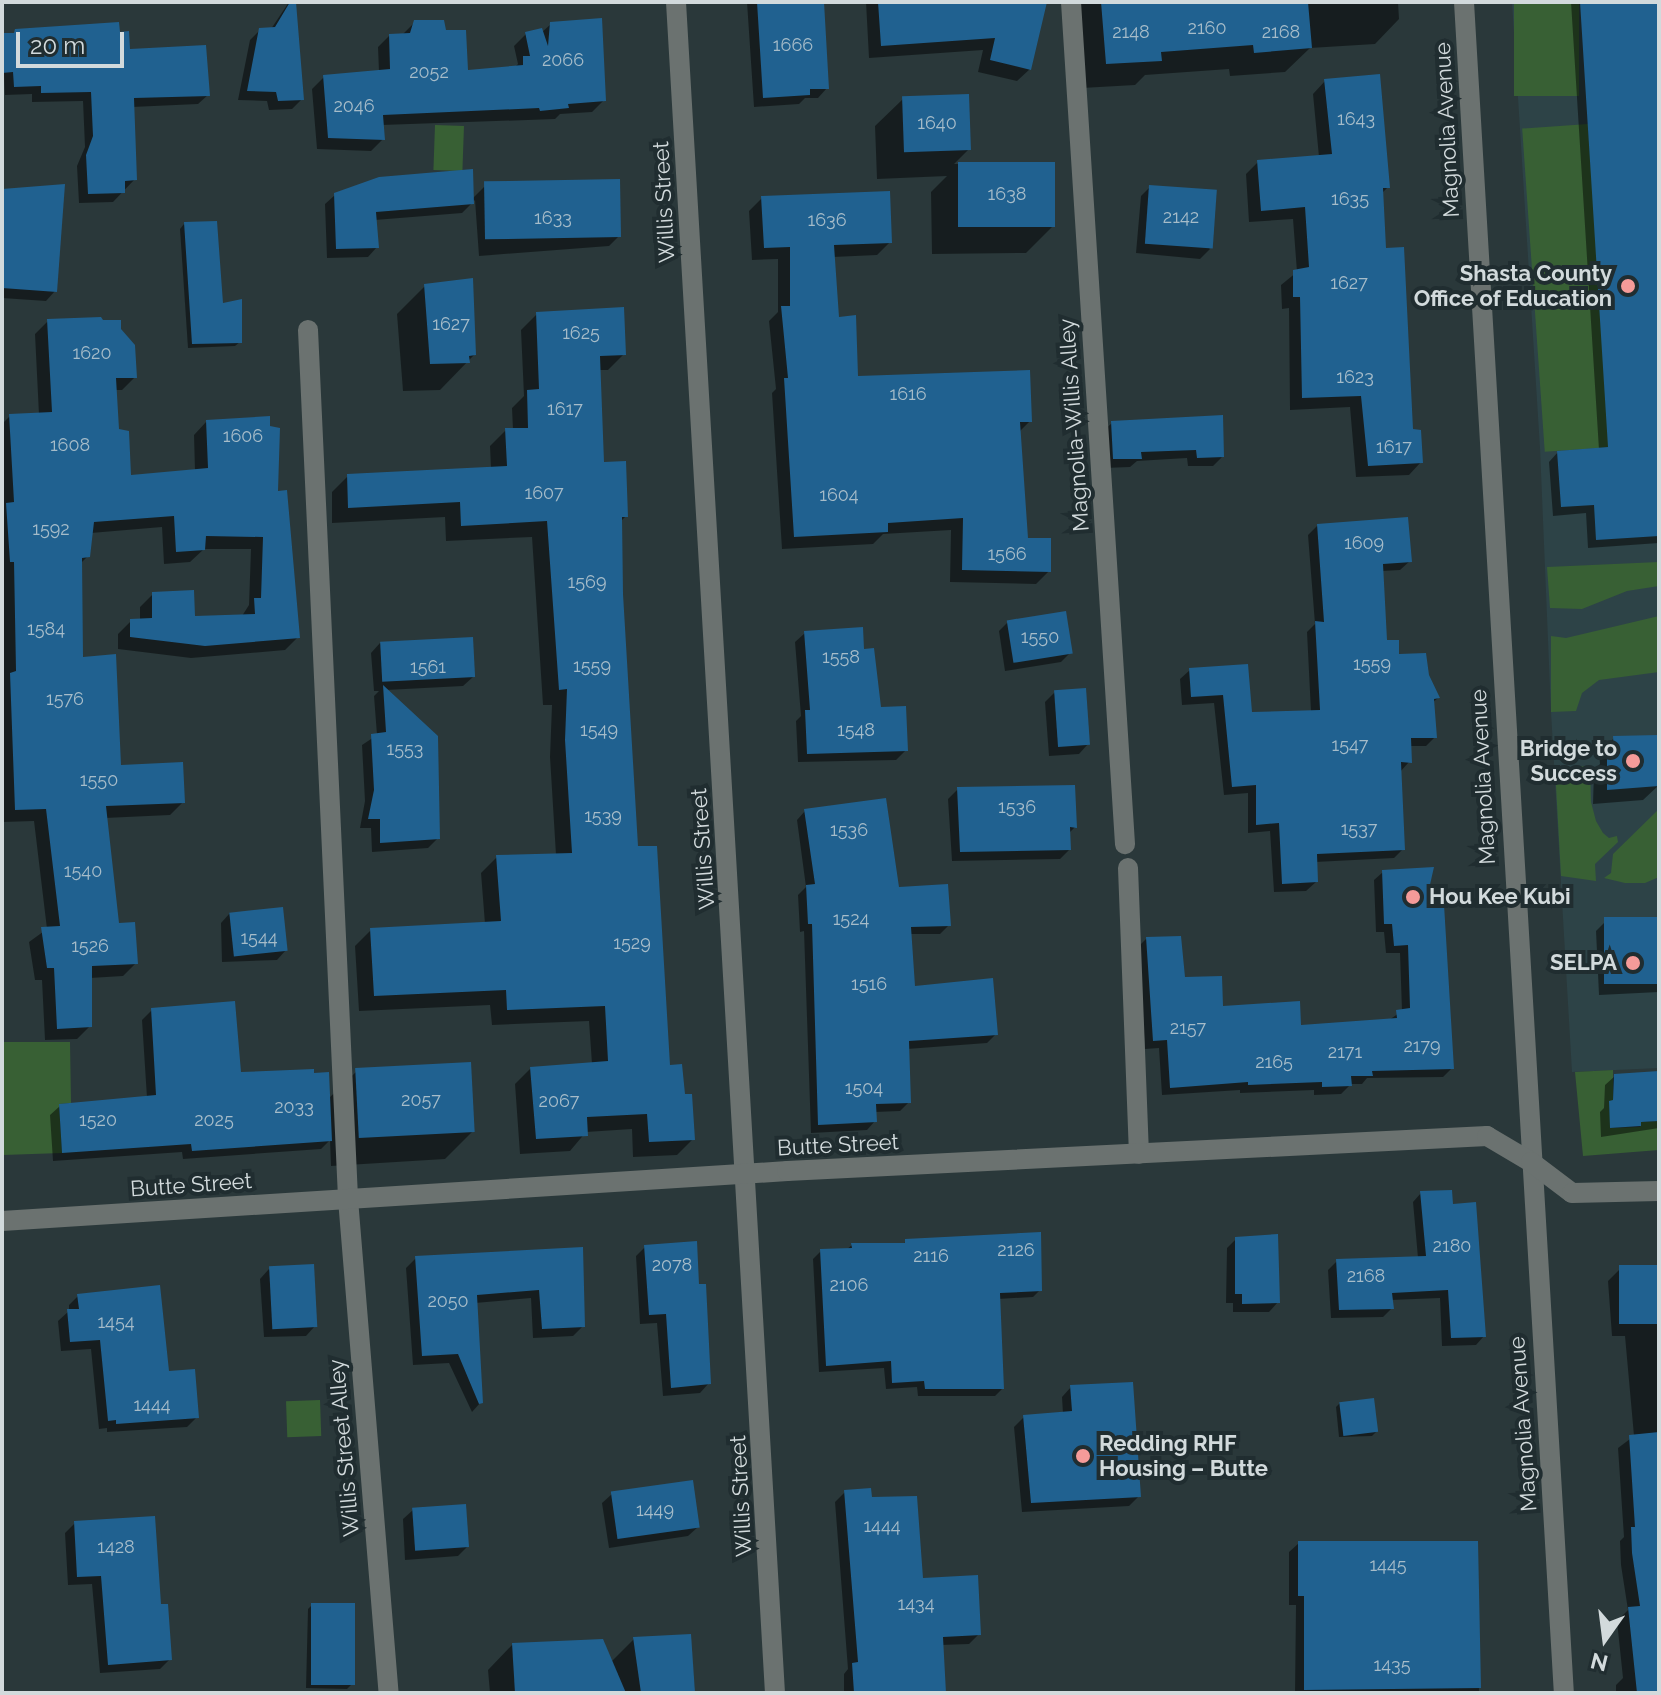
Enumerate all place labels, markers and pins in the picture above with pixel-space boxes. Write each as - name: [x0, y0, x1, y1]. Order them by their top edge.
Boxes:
- place label: Shasta County Office of Education: [1413, 260, 1612, 312]
- marker: Shasta County Office of Education: [1619, 277, 1637, 295]
- place label: Bridge to Success: [1520, 735, 1617, 786]
- marker: Bridge to Success: [1624, 752, 1642, 770]
- place label: Hou Kee Kubi: [1429, 884, 1570, 910]
- marker: Hou Kee Kubi: [1404, 888, 1422, 906]
- place label: SELPA: [1550, 950, 1617, 976]
- marker: SELPA: [1624, 954, 1642, 972]
- place label: Redding RHF Housing – Butte: [1099, 1430, 1268, 1482]
- marker: Redding RHF Housing – Butte: [1074, 1447, 1092, 1465]

